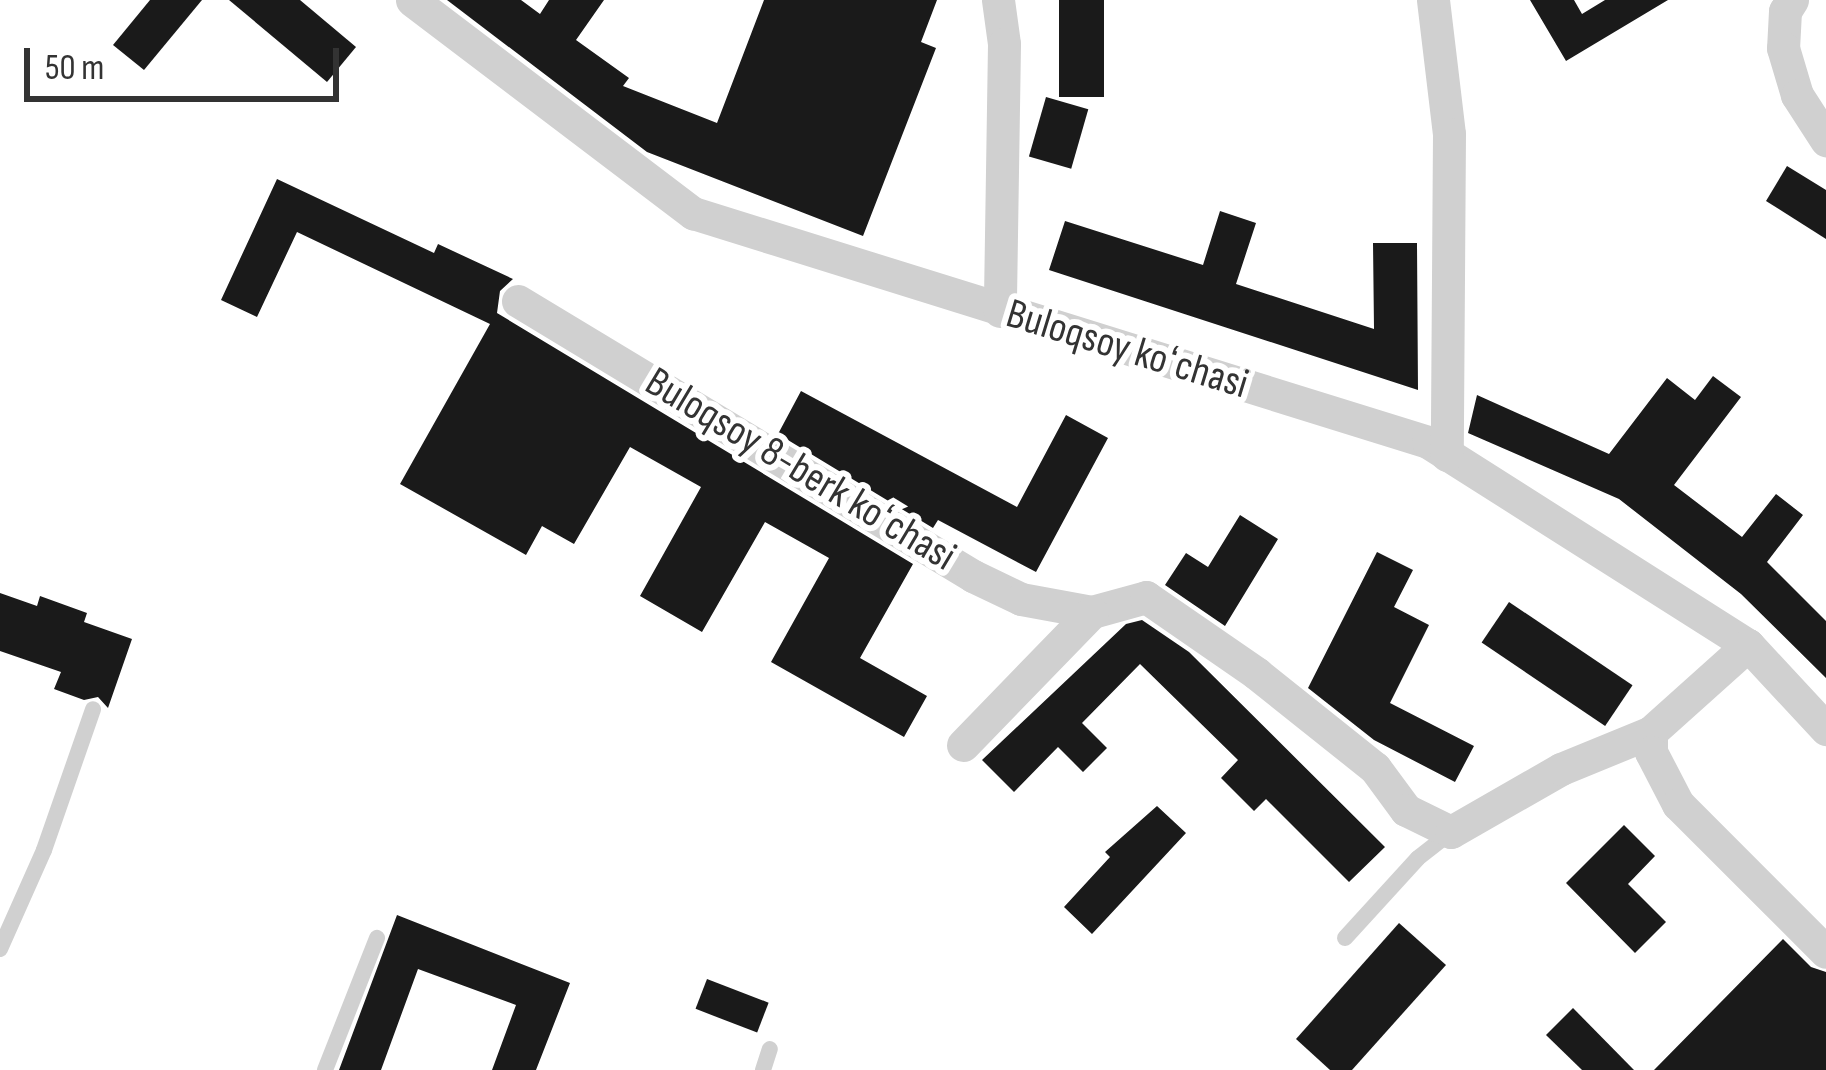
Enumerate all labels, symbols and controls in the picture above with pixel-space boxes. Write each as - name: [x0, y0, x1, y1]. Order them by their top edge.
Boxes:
- scale bar: [30, 24, 345, 98]
- text: 50 m: [45, 47, 104, 90]
- street label: Buloqsoy koʻchasi: [1000, 289, 1254, 411]
- street label: Buloqsoy 8-berk koʻchasi: [636, 358, 964, 582]

